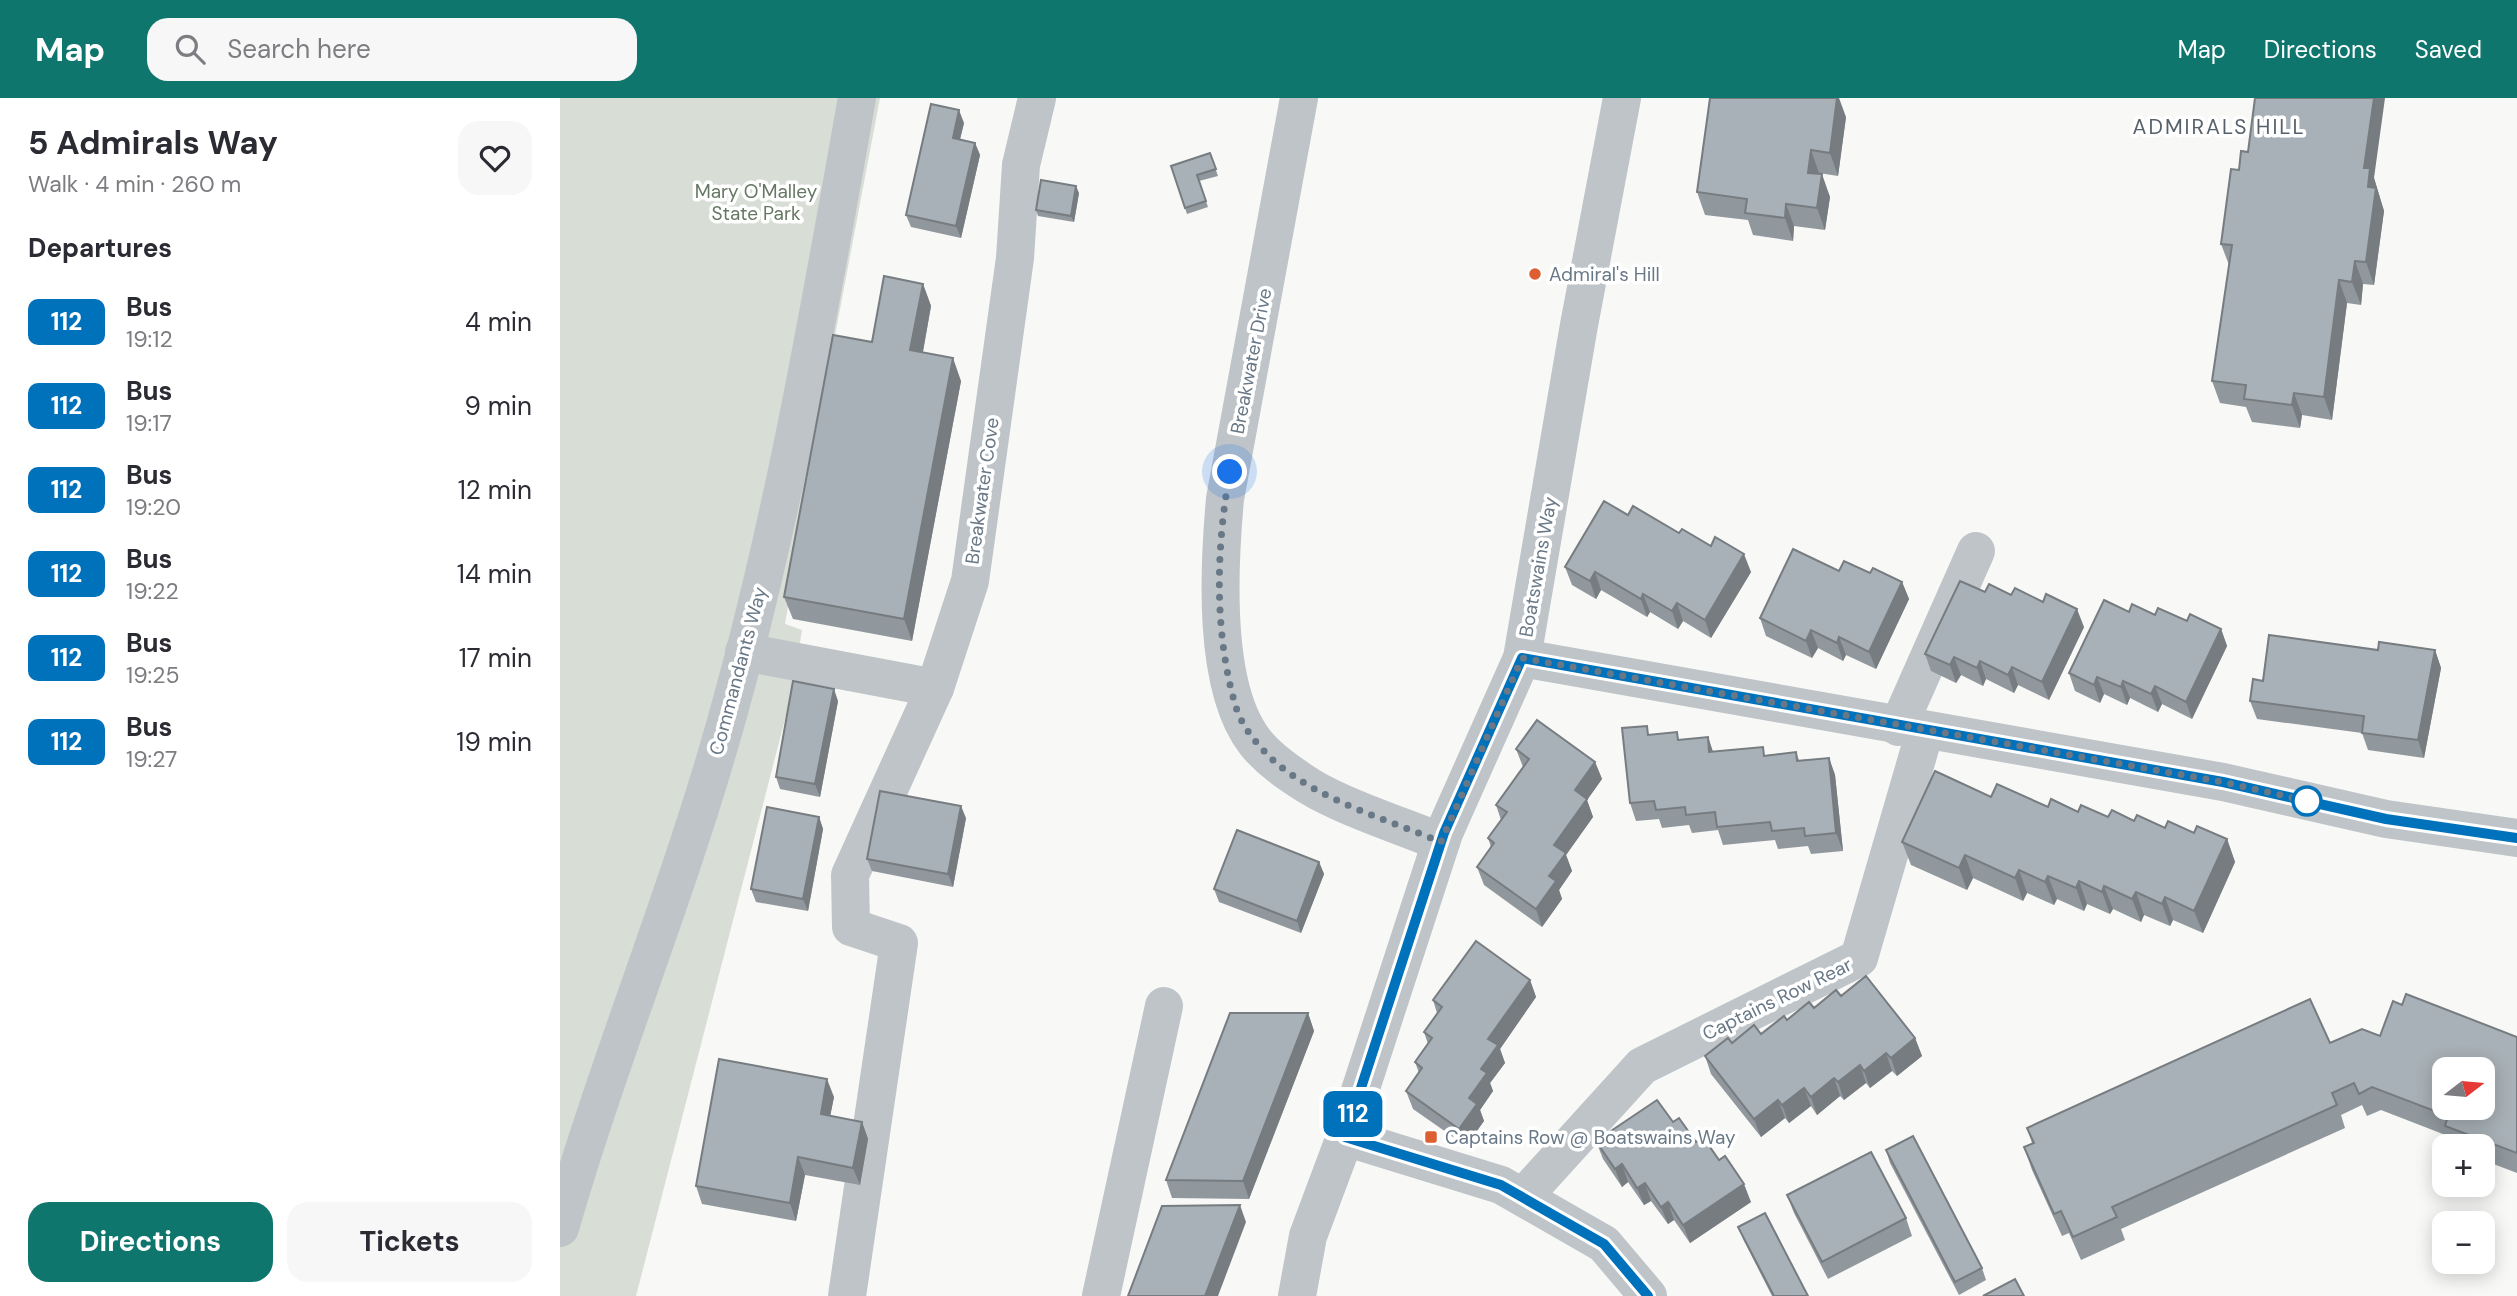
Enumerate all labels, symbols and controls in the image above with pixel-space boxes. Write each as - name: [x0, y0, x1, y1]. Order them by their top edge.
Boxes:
- search box: [147, 18, 637, 81]
- text: Map: [35, 28, 105, 71]
- icon: search: [171, 30, 209, 68]
- text: Search here: [227, 32, 371, 66]
- text: Map: [2178, 34, 2226, 65]
- text: Directions: [2264, 34, 2377, 65]
- text: Saved: [2415, 34, 2482, 65]
- district label: ADMIRALS HILL: [2133, 113, 2305, 141]
- text: 5 Admirals Way: [28, 121, 278, 164]
- button: heart: [458, 121, 532, 195]
- text: Walk · 4 min · 260 m: [28, 169, 241, 199]
- park label: Mary O'Malley State Park: [695, 179, 818, 226]
- text: Departures: [28, 231, 172, 265]
- place label: Admiral's Hill: [1549, 262, 1660, 287]
- marker: Admiral's Hill: [1527, 266, 1543, 282]
- street label: Breakwater Drive: [1225, 286, 1277, 436]
- text: Bus: [126, 290, 172, 324]
- text: 4 min: [465, 305, 532, 339]
- text: 112: [51, 306, 82, 337]
- text: 19:12: [126, 324, 173, 354]
- text: Bus: [126, 374, 172, 408]
- text: 9 min: [464, 389, 532, 423]
- text: 112: [51, 390, 82, 421]
- text: 19:17: [126, 408, 172, 438]
- street label: Breakwater Cove: [959, 416, 1005, 566]
- your location: [1212, 454, 1247, 489]
- text: Bus: [126, 458, 172, 492]
- text: 12 min: [458, 473, 532, 507]
- text: 112: [51, 474, 82, 505]
- text: 19:20: [126, 492, 181, 522]
- street label: Boatswains Way: [1513, 494, 1563, 639]
- text: Bus: [126, 542, 172, 576]
- text: 14 min: [457, 557, 532, 591]
- text: 112: [51, 558, 82, 589]
- text: 19:22: [126, 576, 179, 606]
- street label: Commandants Way: [704, 584, 773, 758]
- text: Bus: [126, 626, 172, 660]
- text: 17 min: [459, 641, 532, 675]
- text: 112: [51, 642, 82, 673]
- text: 19:25: [126, 660, 180, 690]
- text: Bus: [126, 710, 172, 744]
- text: 19 min: [456, 725, 532, 759]
- text: 112: [51, 726, 82, 757]
- text: 19:27: [126, 744, 177, 774]
- unlabelled marker: [2292, 786, 2322, 816]
- street label: Captains Row Rear: [1698, 952, 1856, 1046]
- north arrow: [2432, 1057, 2496, 1120]
- map controls: [2432, 1057, 2495, 1274]
- line badge: 112: [1313, 1091, 1393, 1137]
- text: 112: [1337, 1098, 1369, 1129]
- place label: Captains Row @ Boatswains Way: [1445, 1125, 1736, 1150]
- marker: Captains Row @ Boatswains Way: [1423, 1129, 1439, 1145]
- button: +: [2432, 1134, 2495, 1197]
- button: Directions: [28, 1202, 273, 1282]
- button: Tickets: [287, 1202, 532, 1282]
- button: −: [2432, 1211, 2495, 1274]

